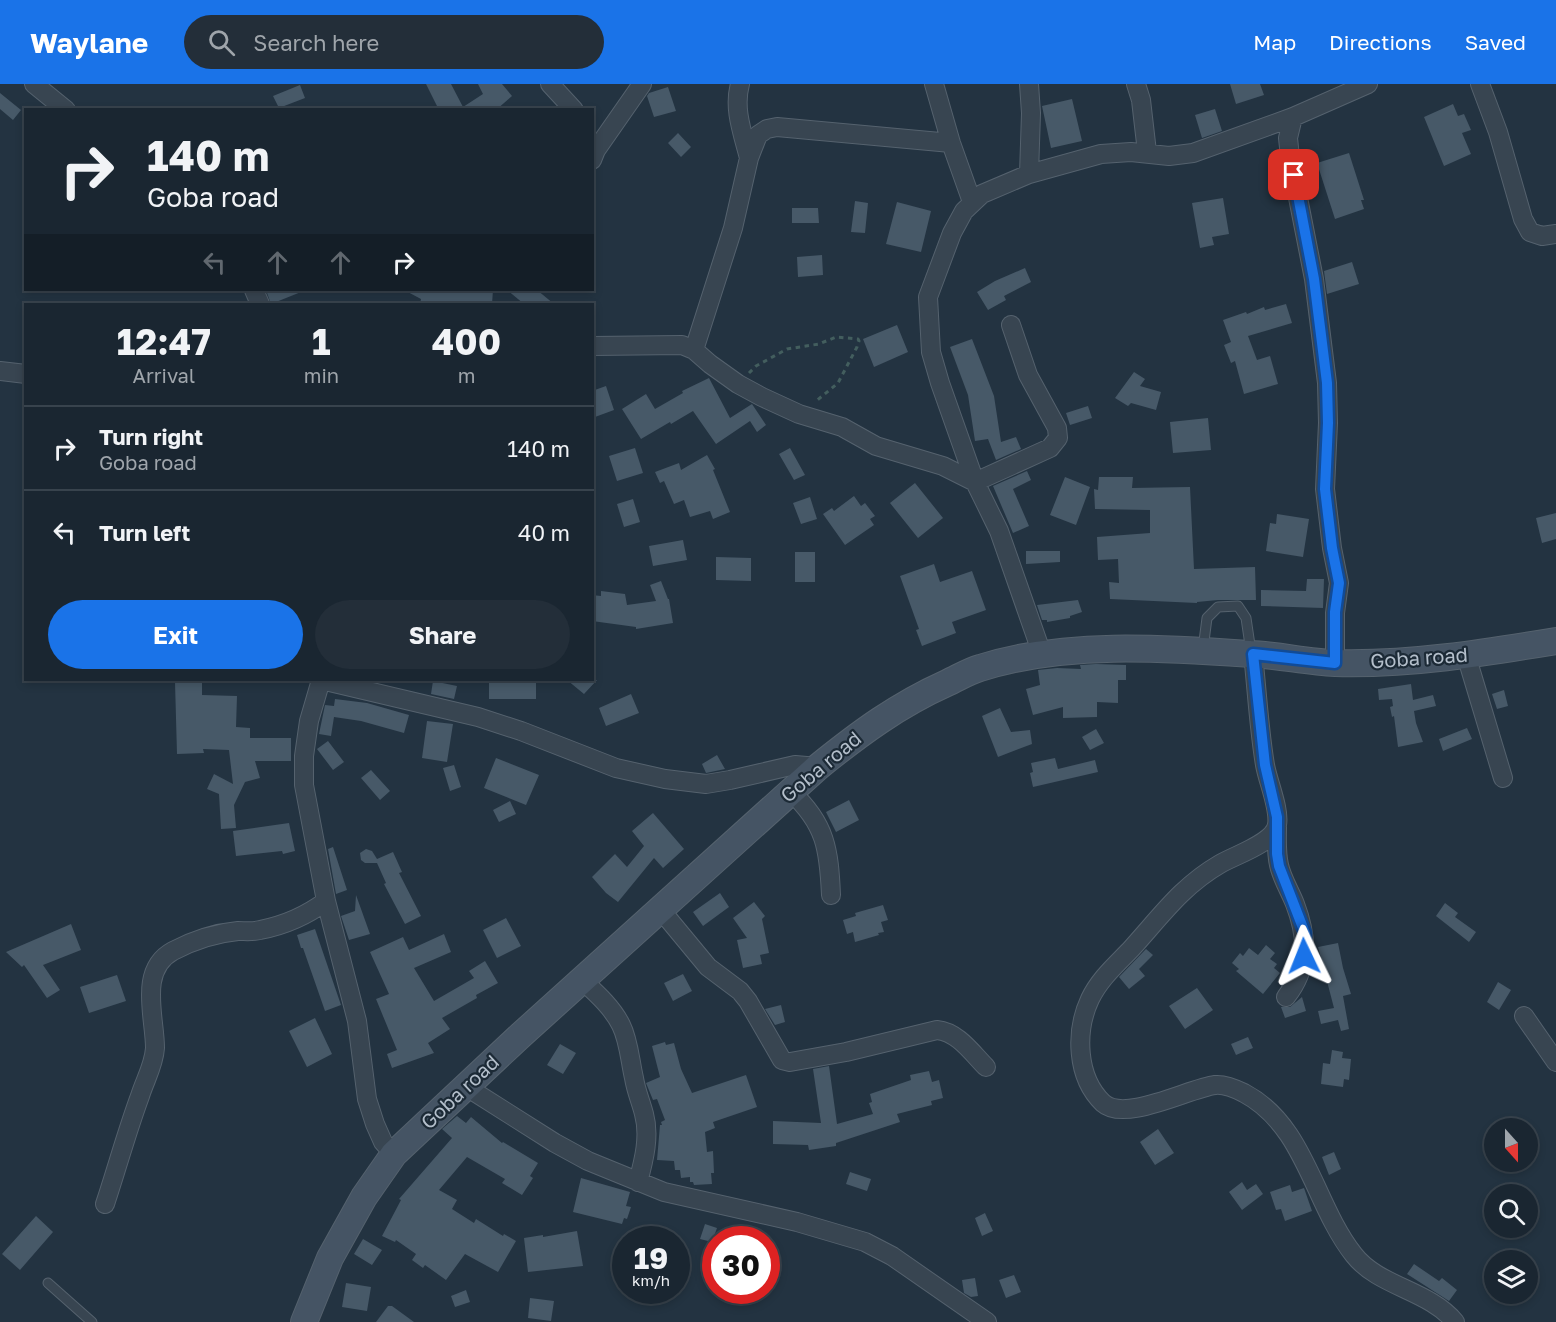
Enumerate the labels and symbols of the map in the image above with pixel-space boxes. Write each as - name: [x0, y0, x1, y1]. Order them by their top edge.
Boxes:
- pin: [1268, 149, 1319, 200]
- street label: Goba road: [1369, 642, 1469, 672]
- street label: Goba road: [775, 726, 866, 807]
- position arrow: [1272, 924, 1336, 988]
- street label: Goba road: [415, 1049, 503, 1133]
- north arrow: [1484, 1118, 1538, 1172]
- speed limit sign: 30: [702, 1226, 780, 1304]

